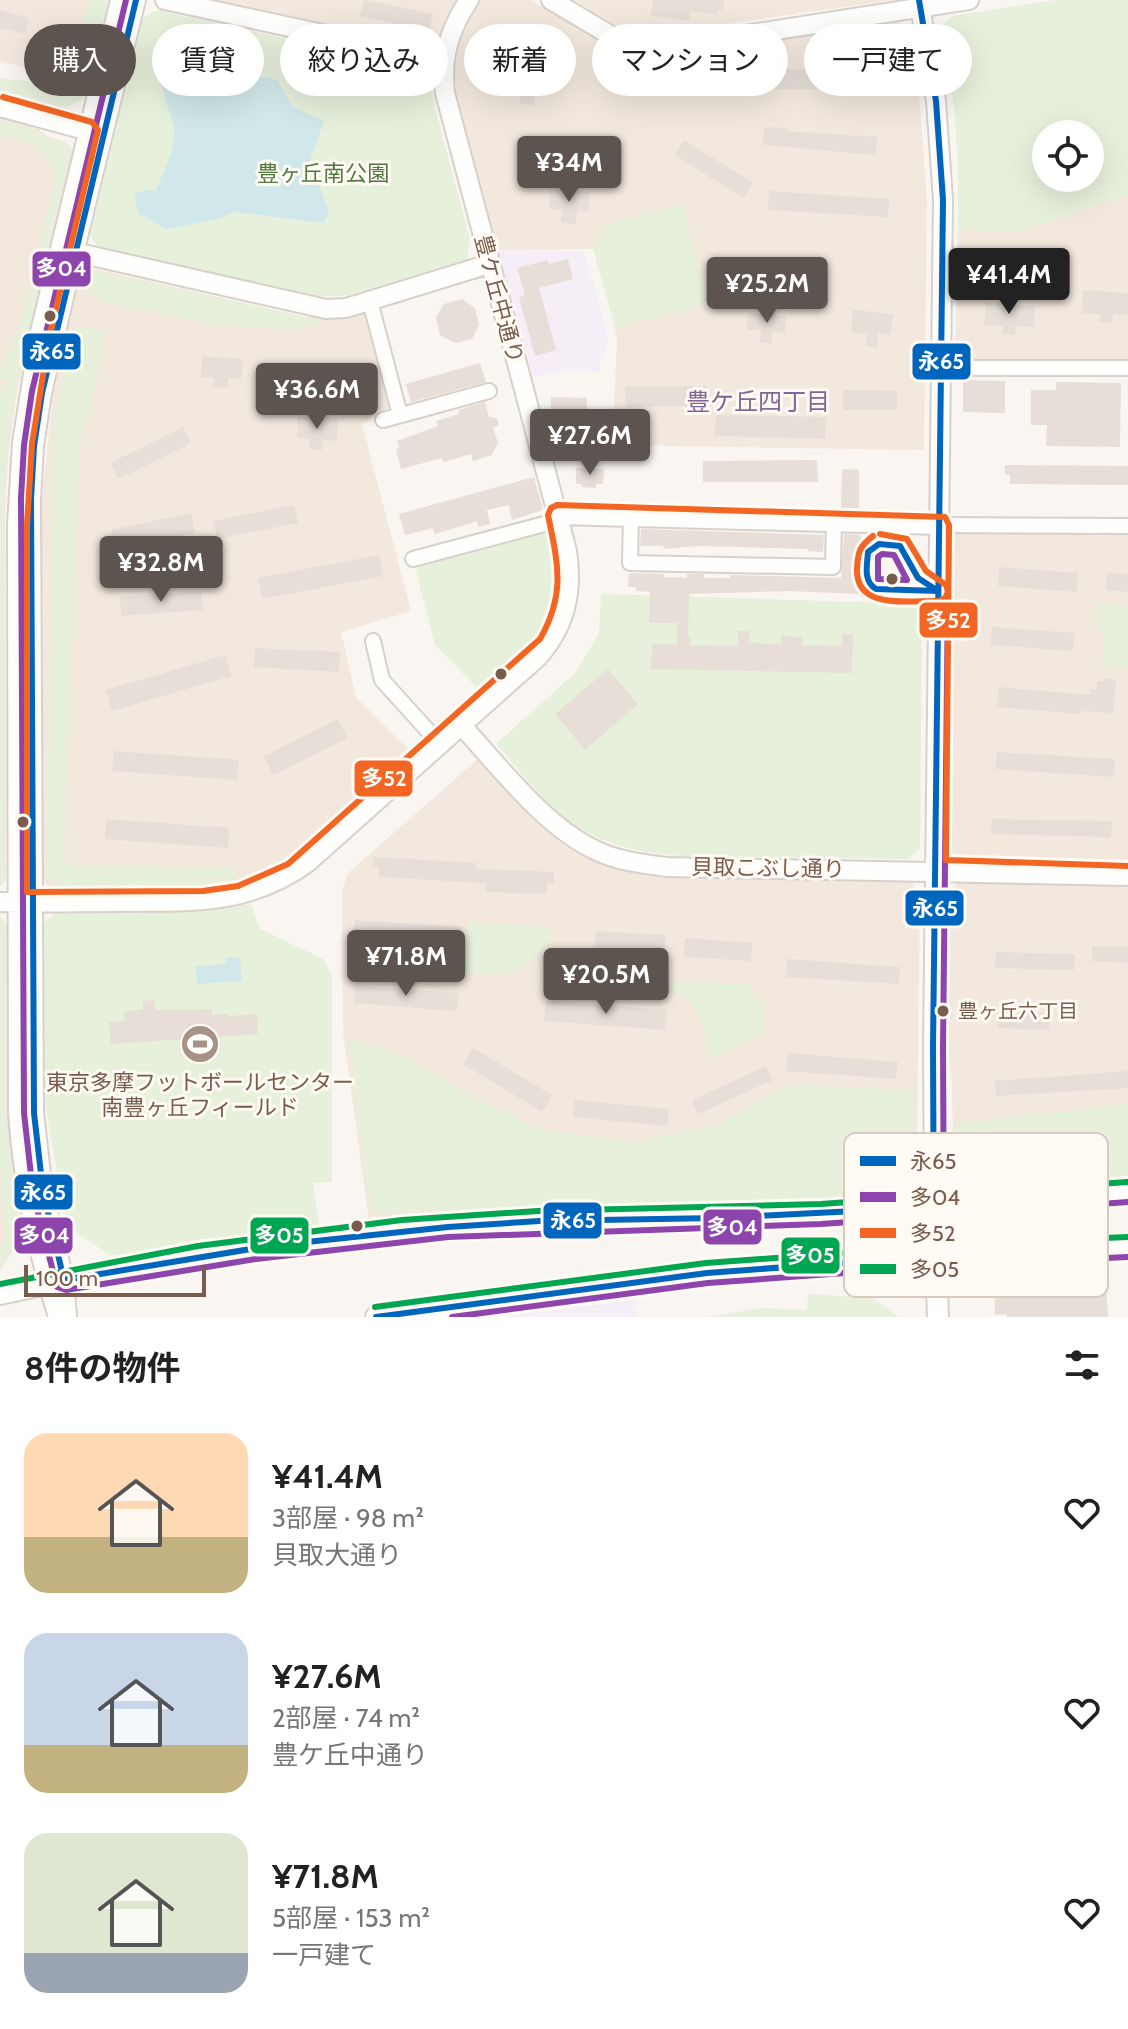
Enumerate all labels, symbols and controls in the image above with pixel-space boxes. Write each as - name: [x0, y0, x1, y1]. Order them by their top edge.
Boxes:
- chip: 購入: [24, 24, 136, 96]
- chip: 賃貸: [152, 24, 264, 96]
- chip: 絞り込み: [280, 24, 448, 96]
- chip: 新着: [464, 24, 576, 96]
- chip: マンション: [592, 24, 788, 96]
- chip: 一戸建て: [804, 24, 972, 96]
- map controls: [1032, 120, 1104, 192]
- button: locate: [1032, 120, 1104, 192]
- pin: ¥34M: [522, 136, 616, 204]
- text: ¥34M: [535, 146, 603, 178]
- park label: 豊ヶ丘南公園: [257, 160, 389, 187]
- street label: 豊ケ丘中通り: [469, 232, 529, 366]
- pin: ¥41.4M: [944, 248, 1074, 316]
- line badge: 多04: [31, 250, 92, 288]
- text: 多04: [35, 255, 87, 282]
- pin: ¥25.2M: [702, 257, 832, 325]
- text: ¥41.4M: [967, 258, 1051, 290]
- text: ¥25.2M: [725, 267, 809, 299]
- unlabelled marker: [42, 308, 58, 324]
- line badge: 永65: [21, 332, 82, 371]
- text: 永65: [29, 338, 75, 365]
- line badge: 永65: [911, 342, 972, 381]
- text: 永65: [918, 348, 964, 375]
- pin: ¥36.6M: [252, 363, 382, 431]
- text: ¥36.6M: [274, 373, 360, 405]
- district label: 豊ケ丘四丁目: [686, 387, 830, 416]
- pin: ¥27.6M: [525, 409, 655, 477]
- text: ¥27.6M: [548, 419, 632, 451]
- pin: ¥32.8M: [96, 536, 226, 604]
- text: ¥32.8M: [118, 546, 204, 578]
- unlabelled marker: [884, 571, 900, 587]
- line badge: 多52: [918, 601, 979, 639]
- text: 多52: [925, 607, 971, 634]
- unlabelled marker: [493, 666, 509, 682]
- line badge: 多52: [353, 759, 414, 798]
- text: 多52: [361, 765, 407, 792]
- unlabelled marker: [15, 814, 31, 830]
- street label: 貝取こぶし通り: [691, 853, 845, 883]
- line badge: 永65: [904, 889, 965, 927]
- text: 永65: [912, 895, 958, 922]
- pin: ¥71.8M: [341, 930, 471, 998]
- text: ¥71.8M: [365, 940, 447, 972]
- pin: ¥20.5M: [541, 948, 671, 1016]
- text: ¥20.5M: [562, 958, 650, 990]
- place label: 豊ヶ丘六丁目: [958, 999, 1078, 1023]
- marker: 豊ヶ丘六丁目: [935, 1003, 951, 1019]
- sports icon: 東京多摩フットボールセンター 南豊ヶ丘フィールド: [179, 1023, 221, 1065]
- place label: 東京多摩フットボールセンター 南豊ヶ丘フィールド: [46, 1069, 354, 1121]
- legend: [844, 1133, 1108, 1297]
- text: 永65: [910, 1148, 956, 1175]
- line badge: 永65: [13, 1173, 74, 1211]
- text: 永65: [20, 1179, 66, 1206]
- text: 多04: [910, 1184, 960, 1211]
- line badge: 永65: [542, 1201, 603, 1240]
- text: 永65: [550, 1207, 596, 1234]
- line badge: 多04: [702, 1208, 763, 1246]
- text: 多04: [706, 1214, 758, 1241]
- line badge: 多04: [13, 1216, 74, 1255]
- line badge: 多05: [249, 1216, 310, 1255]
- unlabelled marker: [349, 1218, 365, 1234]
- text: 多52: [910, 1220, 955, 1247]
- text: 多04: [18, 1222, 70, 1249]
- text: 多05: [254, 1222, 304, 1249]
- line badge: 多05: [780, 1236, 841, 1275]
- text: 多05: [785, 1242, 835, 1269]
- text: 多05: [910, 1256, 959, 1283]
- scale bar: [24, 1261, 206, 1297]
- text: 100 m: [36, 1265, 98, 1292]
- icon: filters: [1060, 1343, 1104, 1387]
- text: 8件の物件: [24, 1347, 181, 1389]
- text: ¥41.4M: [272, 1455, 383, 1497]
- icon: home: [88, 1465, 184, 1561]
- icon: heart: [1060, 1491, 1104, 1535]
- text: 3部屋 · 98 m²: [272, 1502, 424, 1534]
- text: 貝取大通り: [272, 1539, 402, 1571]
- text: ¥27.6M: [272, 1655, 382, 1697]
- icon: home: [88, 1665, 184, 1761]
- icon: heart: [1060, 1691, 1104, 1735]
- text: 2部屋 · 74 m²: [272, 1702, 420, 1734]
- text: 豊ケ丘中通り: [272, 1739, 428, 1771]
- text: ¥71.8M: [272, 1855, 379, 1897]
- icon: home: [88, 1865, 184, 1961]
- icon: heart: [1060, 1891, 1104, 1935]
- text: 5部屋 · 153 m²: [272, 1902, 430, 1934]
- text: 一戸建て: [272, 1939, 376, 1971]

